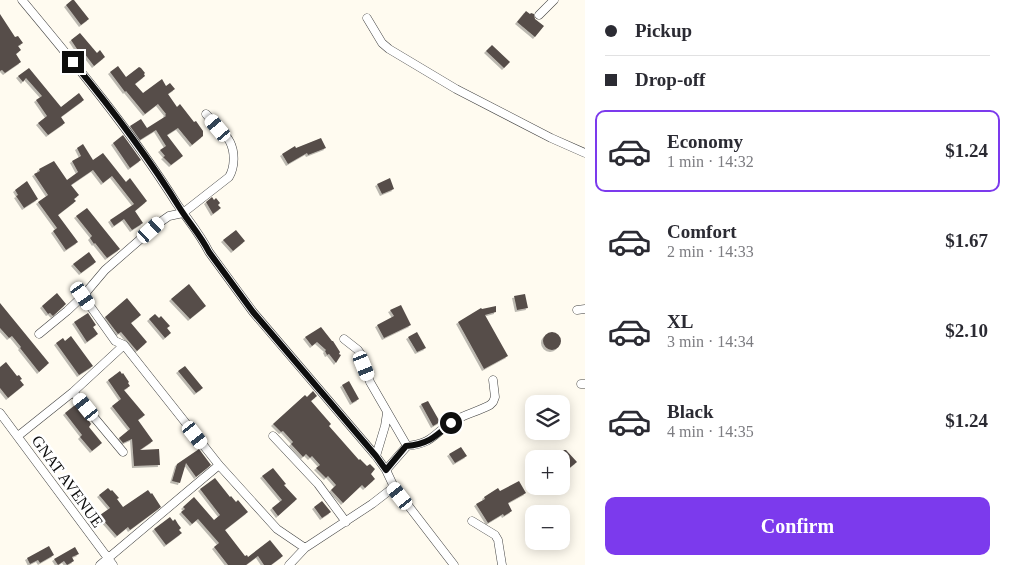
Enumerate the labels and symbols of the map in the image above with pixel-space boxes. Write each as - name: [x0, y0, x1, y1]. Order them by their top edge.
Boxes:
- route end: [62, 51, 84, 73]
- car: [202, 112, 233, 144]
- car: [134, 214, 167, 246]
- car: [68, 279, 97, 313]
- car: [351, 349, 376, 383]
- car: [70, 391, 101, 423]
- route start: [440, 412, 462, 434]
- car: [179, 419, 210, 451]
- street label: GNAT AVENUE: [29, 432, 107, 530]
- car: [384, 480, 415, 512]

